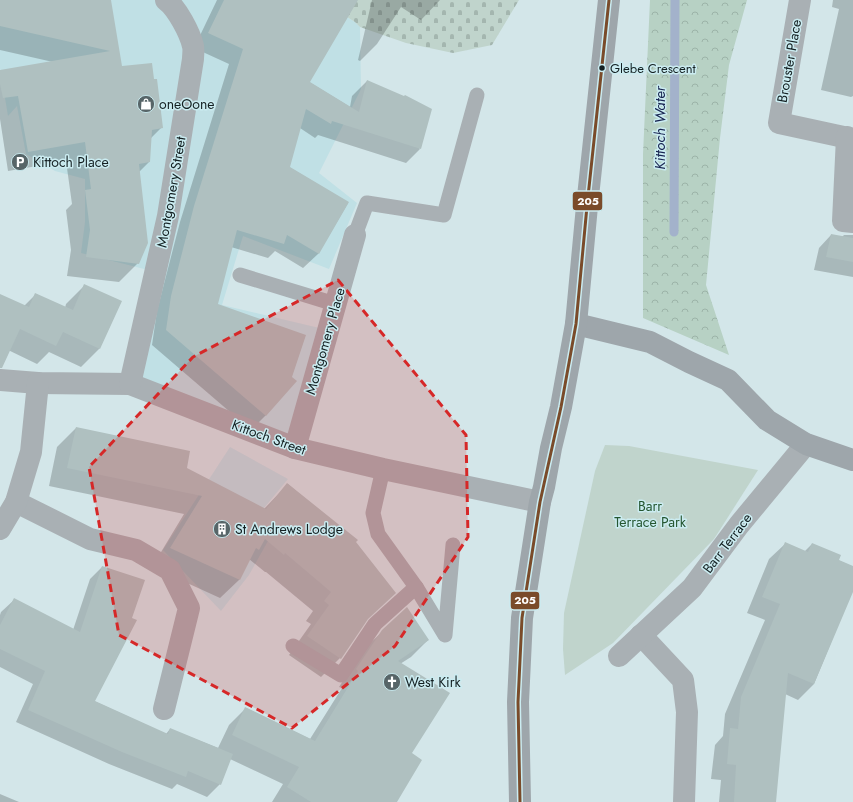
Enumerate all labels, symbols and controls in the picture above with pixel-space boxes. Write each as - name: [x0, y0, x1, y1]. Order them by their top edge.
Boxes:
- street label: Brouster Place: [772, 18, 806, 104]
- place label: Glebe Crescent: [610, 59, 697, 78]
- marker: Glebe Crescent: [597, 63, 607, 73]
- water label: Kittoch Water: [649, 85, 671, 170]
- shop icon: oneOone: [136, 94, 156, 114]
- place label: oneOone: [159, 94, 214, 114]
- street label: Montgomery Street: [151, 134, 191, 249]
- parking icon: Kittoch Place: [10, 152, 30, 172]
- place label: Kittoch Place: [33, 152, 109, 172]
- line badge: 205: [572, 191, 603, 211]
- text: 205: [577, 193, 599, 209]
- street label: Montgomery Place: [300, 285, 350, 397]
- street label: Kittoch Street: [229, 414, 309, 460]
- park label: Barr Terrace Park: [614, 496, 687, 532]
- street label: Barr Terrace: [698, 509, 756, 577]
- building icon: St Andrews Lodge: [212, 519, 232, 539]
- place label: St Andrews Lodge: [235, 519, 343, 539]
- line badge: 205: [510, 591, 540, 610]
- text: 205: [514, 592, 536, 608]
- church icon: West Kirk: [382, 672, 402, 692]
- place label: West Kirk: [405, 672, 462, 692]

